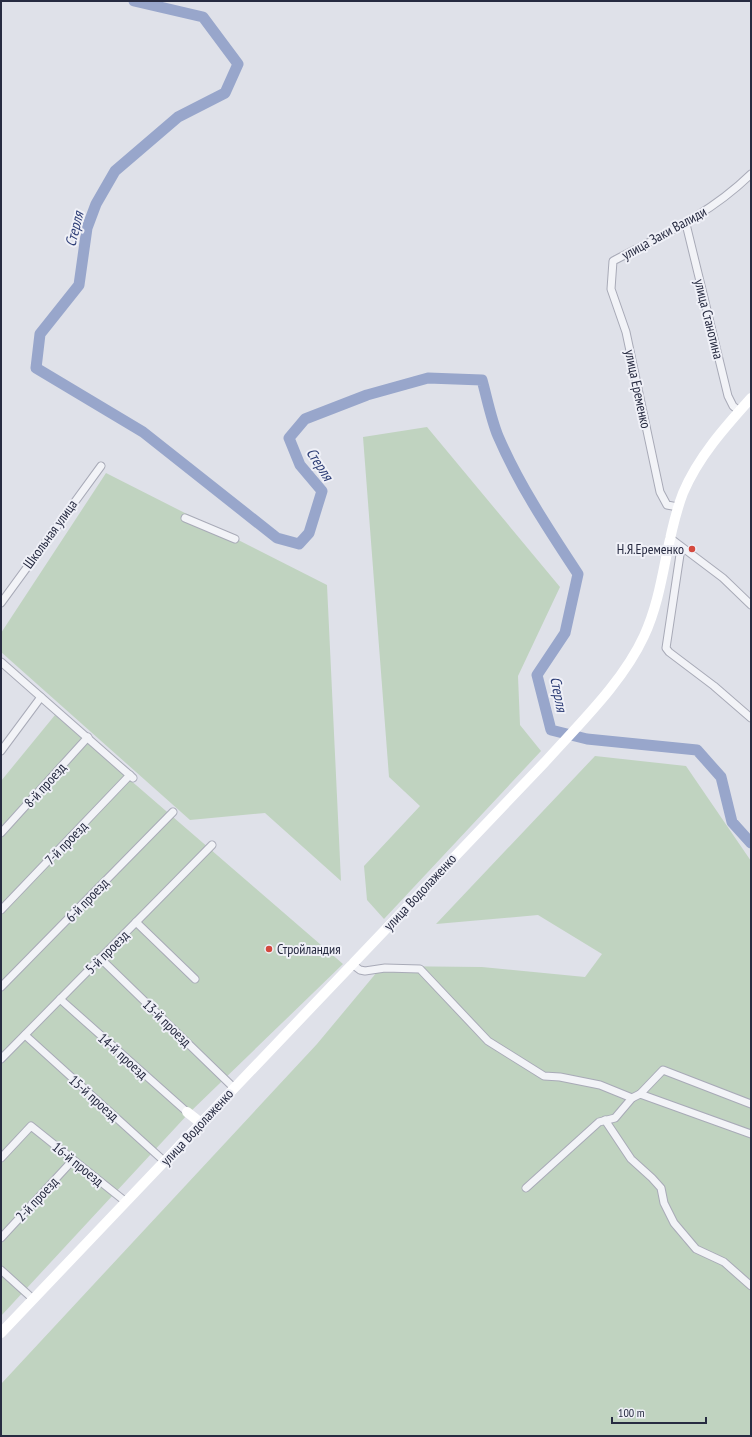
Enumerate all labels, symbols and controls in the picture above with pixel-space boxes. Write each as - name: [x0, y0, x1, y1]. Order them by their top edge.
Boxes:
- street label: улица Заки Валиди: [618, 202, 710, 264]
- water label: Стерля: [61, 208, 88, 248]
- street label: улица Станотина: [690, 277, 728, 361]
- street label: улица Еременко: [621, 348, 655, 430]
- water label: Стерля: [302, 444, 338, 485]
- street label: Школьная улица: [19, 496, 81, 572]
- place label: Н.Я.Еременко: [617, 540, 684, 558]
- marker: Н.Я.Еременко: [687, 544, 697, 554]
- water label: Стерля: [546, 675, 572, 714]
- street label: 8-й проезд: [20, 759, 70, 811]
- street label: 7-й проезд: [41, 817, 91, 869]
- street label: улица Водолаженко: [380, 850, 460, 934]
- street label: 6-й проезд: [62, 874, 112, 926]
- street label: 5-й проезд: [81, 926, 133, 978]
- place label: Стройландия: [277, 940, 341, 958]
- marker: Стройландия: [264, 944, 274, 954]
- street label: 13-й проезд: [139, 995, 195, 1051]
- street label: 14-й проезд: [94, 1029, 152, 1083]
- street label: 15-й проезд: [65, 1071, 123, 1125]
- street label: улица Водолаженко: [157, 1085, 237, 1169]
- street label: 16-й проезд: [49, 1138, 107, 1190]
- street label: 2-й проезд: [12, 1173, 62, 1225]
- scale bar: [612, 1399, 706, 1425]
- text: 100 m: [618, 1405, 645, 1420]

